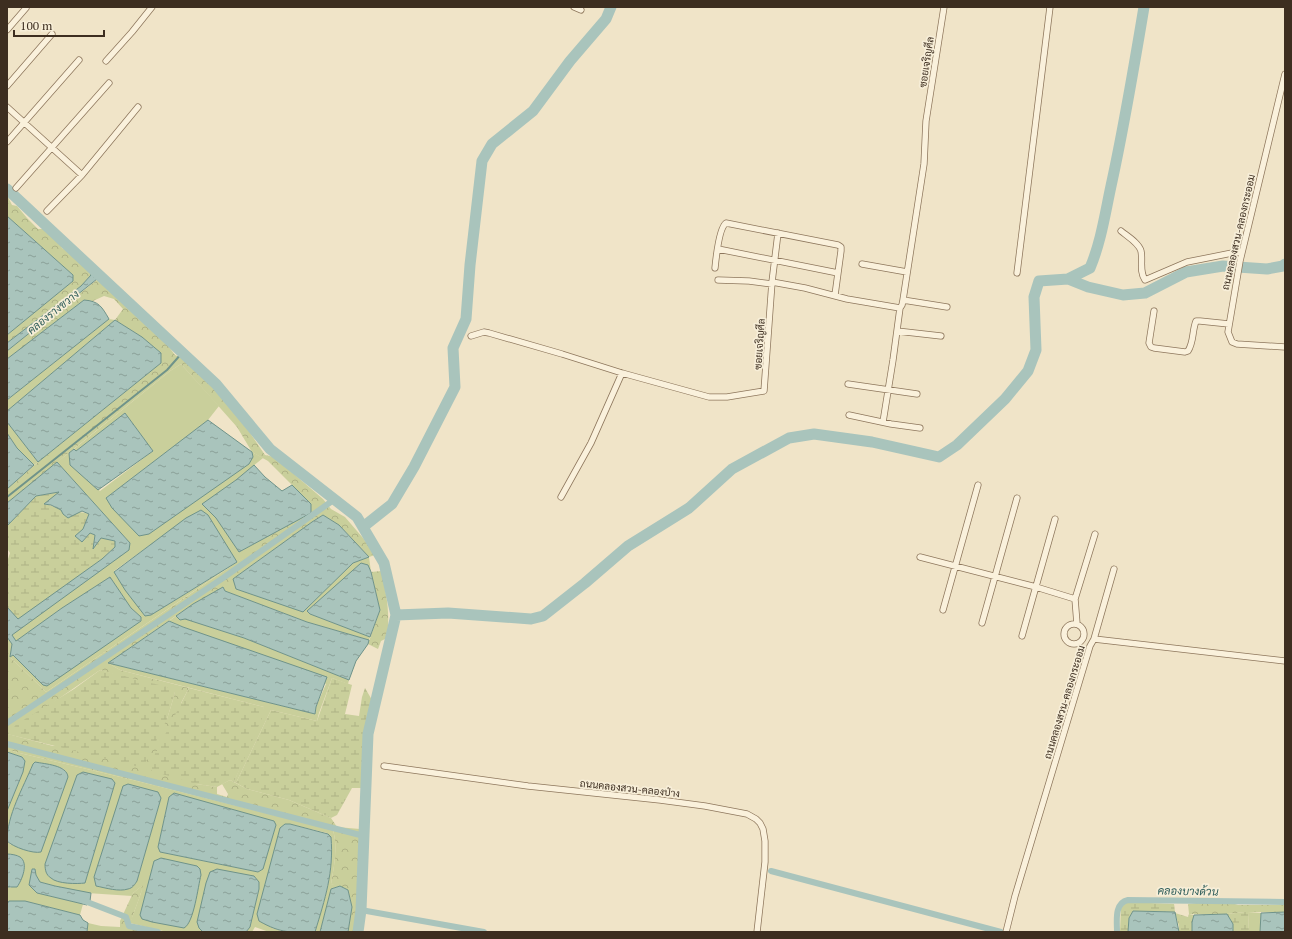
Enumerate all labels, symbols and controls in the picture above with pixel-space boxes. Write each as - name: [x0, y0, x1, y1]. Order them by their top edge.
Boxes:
- scale bar: [14, 12, 104, 38]
- text: 100 m: [20, 18, 53, 33]
- street label: ซอยเจริญศีล: [916, 35, 937, 88]
- street label: ถนนคลองสวน-คลองกระออม: [1219, 173, 1258, 291]
- water label: คลองรางขวาง: [24, 287, 82, 337]
- street label: ซอยเจริญศีล: [751, 318, 768, 370]
- street label: ถนนคลองสวน-คลองกระออม: [1041, 644, 1088, 761]
- street label: ถนนคลองสวน-คลองป่าง: [579, 777, 681, 800]
- water label: คลองบางด้วน: [1157, 883, 1219, 899]

